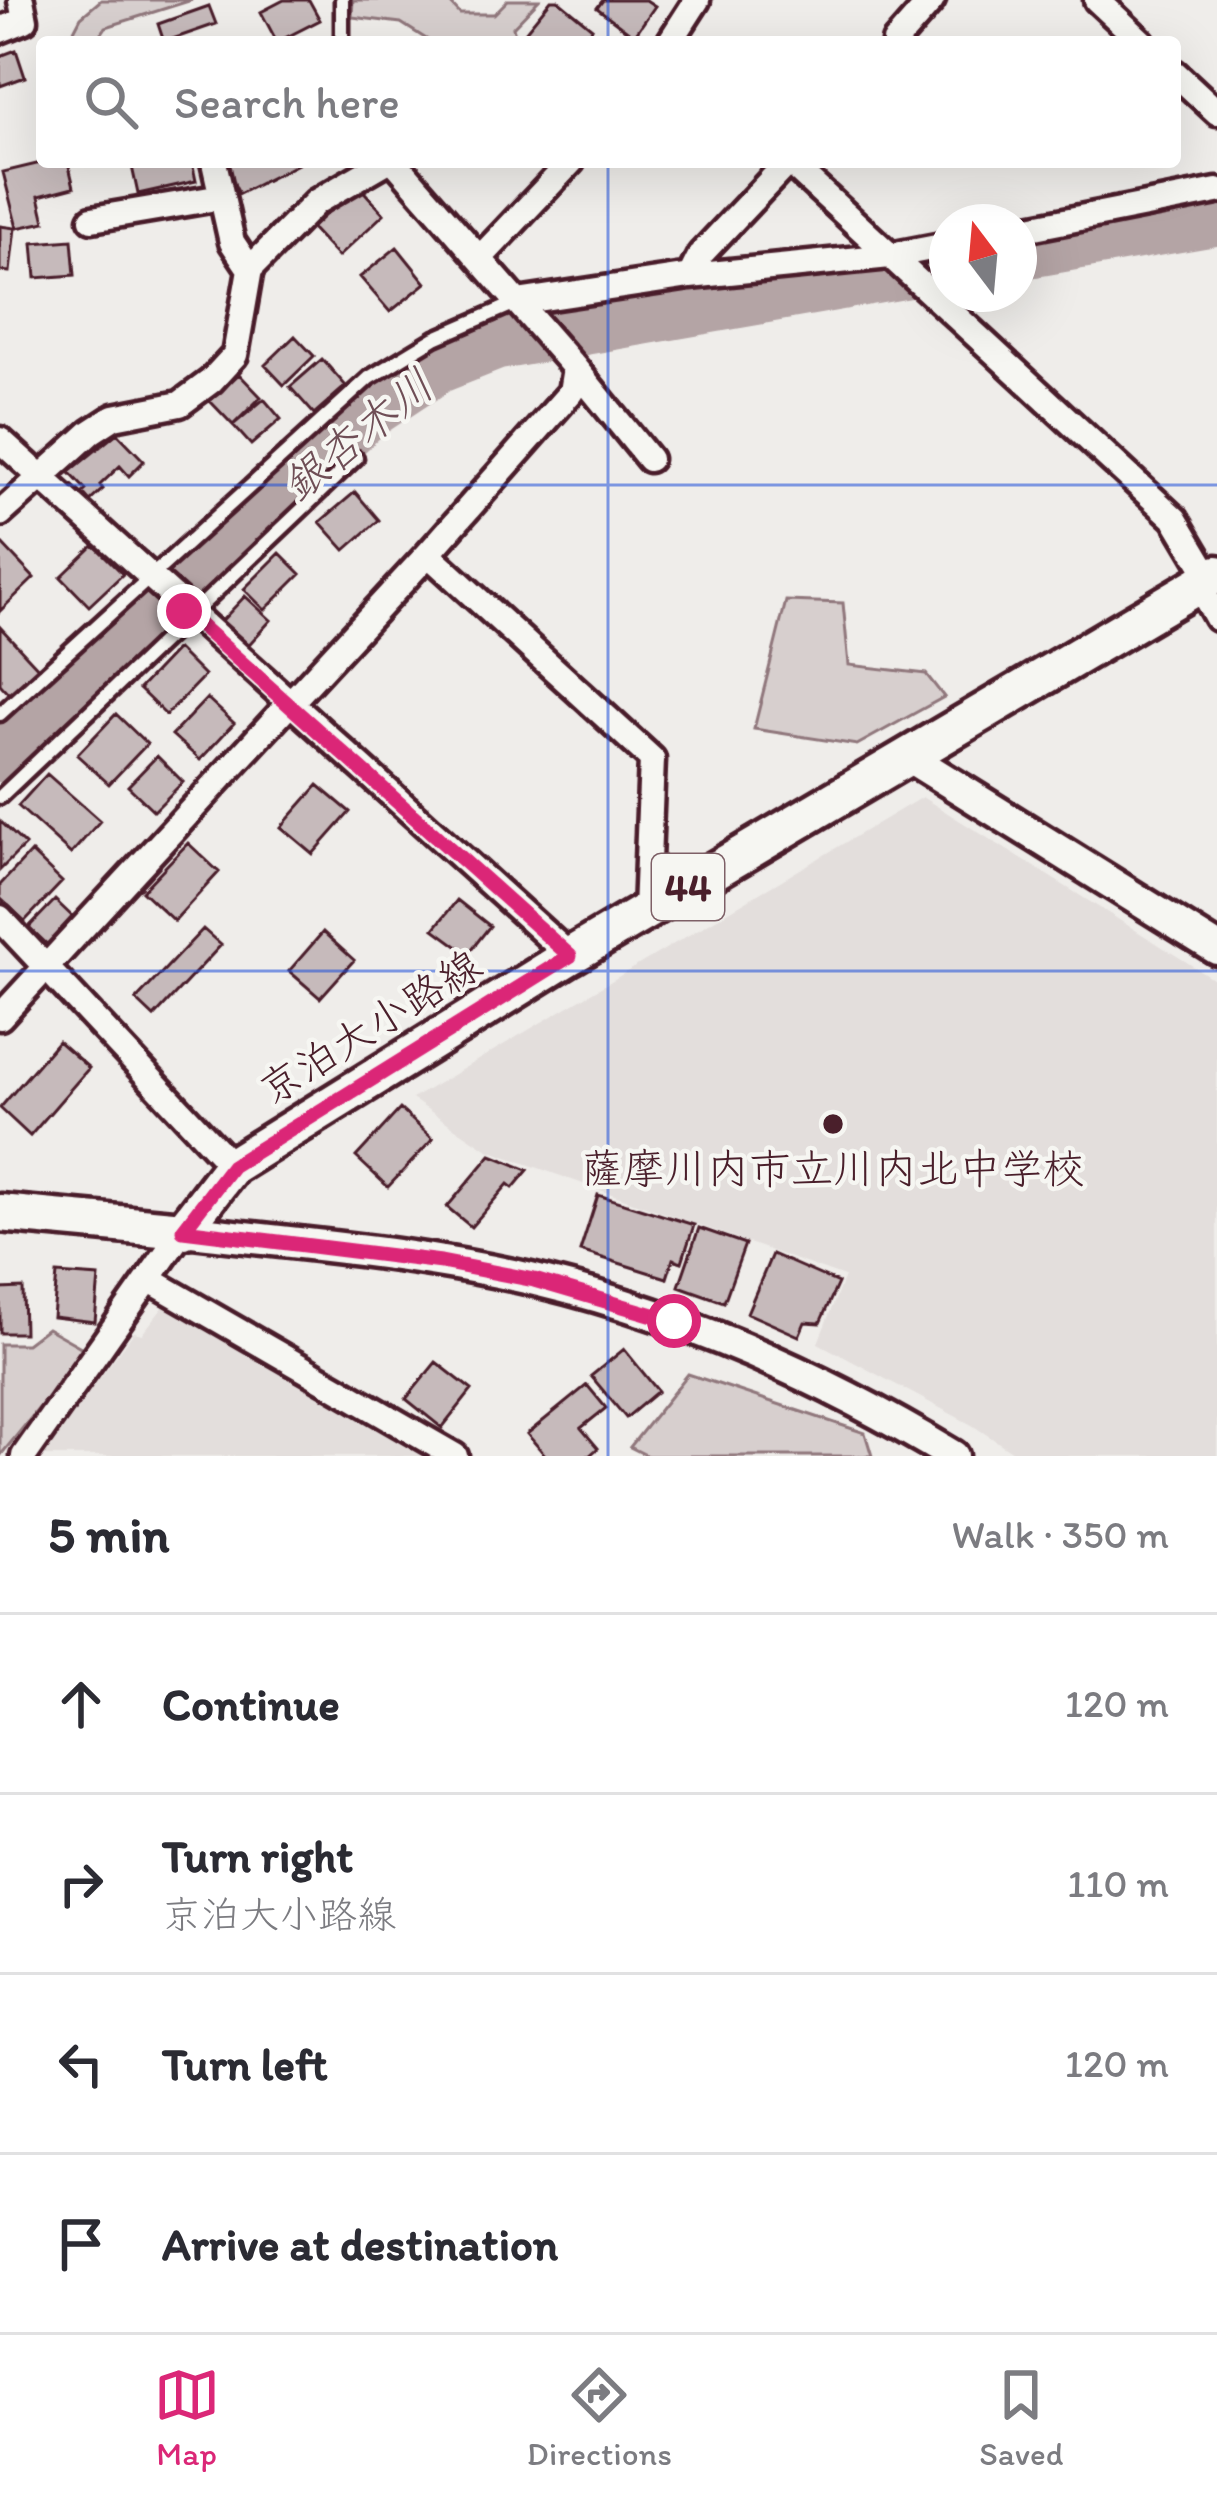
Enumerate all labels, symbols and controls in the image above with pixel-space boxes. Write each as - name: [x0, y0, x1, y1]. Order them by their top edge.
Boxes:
- search box: [36, 36, 1181, 168]
- icon: search: [78, 69, 144, 135]
- text: Search here: [174, 75, 400, 129]
- north arrow: [929, 204, 1037, 312]
- water label: 銀杏木川: [270, 357, 444, 513]
- route end: [157, 584, 211, 638]
- road number: 44: [652, 854, 724, 920]
- street label: 京泊大小路線: [250, 939, 490, 1115]
- marker: 薩摩川内市立川内北中学校: [820, 1111, 846, 1137]
- place label: 薩摩川内市立川内北中学校: [581, 1143, 1085, 1194]
- route start: [647, 1294, 701, 1348]
- text: 5 min: [48, 1504, 169, 1565]
- text: Walk · 350 m: [952, 1511, 1169, 1558]
- icon: ahead: [48, 1671, 114, 1737]
- text: Continue: [162, 1677, 340, 1731]
- text: 120 m: [1065, 1680, 1169, 1727]
- text: Turn right: [162, 1829, 353, 1883]
- icon: right: [48, 1851, 114, 1917]
- text: 110 m: [1067, 1860, 1169, 1907]
- text: 京泊大小路線: [162, 1891, 396, 1938]
- icon: left: [48, 2031, 114, 2097]
- text: Turn left: [162, 2037, 328, 2091]
- text: 120 m: [1065, 2040, 1169, 2087]
- icon: arrive: [48, 2211, 114, 2277]
- text: Arrive at destination: [162, 2217, 558, 2271]
- tab: Map: [154, 2362, 220, 2473]
- tab: Directions: [527, 2362, 672, 2473]
- tab: Saved: [979, 2362, 1063, 2473]

